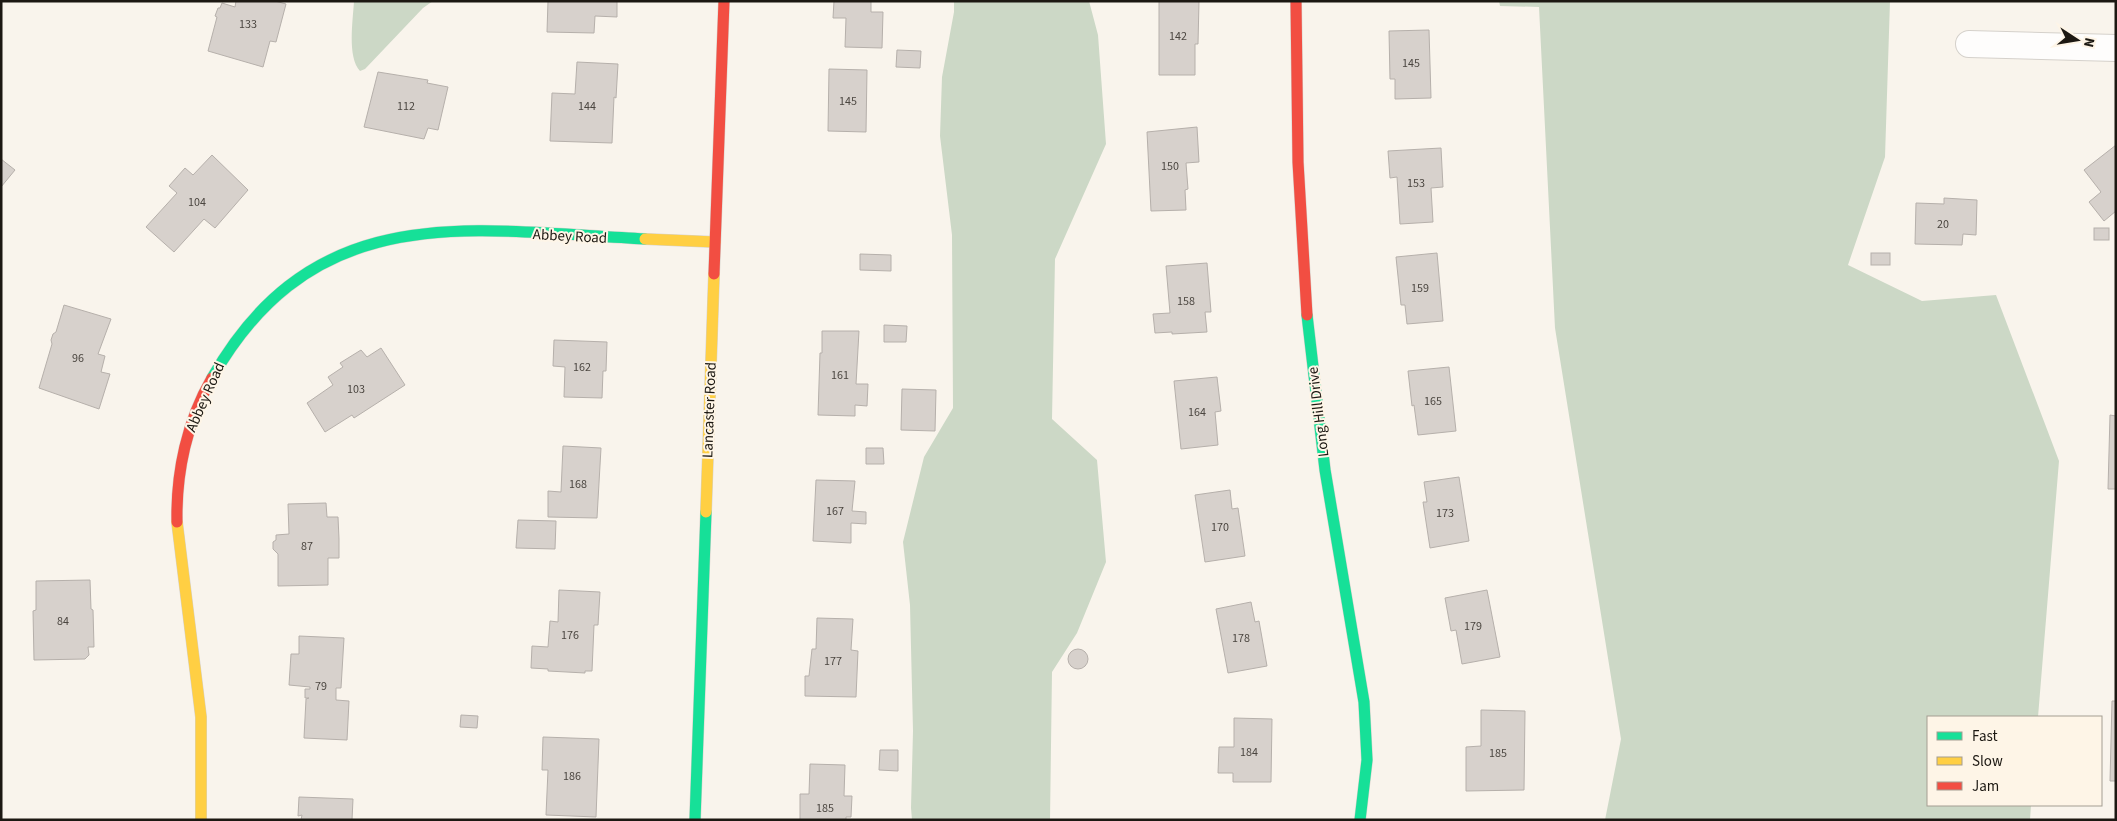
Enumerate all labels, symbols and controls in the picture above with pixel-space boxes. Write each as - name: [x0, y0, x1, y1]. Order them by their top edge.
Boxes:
- north arrow: [2052, 15, 2102, 65]
- house number: 133: [239, 16, 257, 33]
- house number: 142: [1169, 28, 1187, 45]
- text: N: [2078, 36, 2099, 49]
- house number: 145: [1402, 55, 1420, 72]
- house number: 145: [839, 93, 857, 110]
- house number: 112: [397, 98, 415, 115]
- house number: 144: [578, 98, 596, 115]
- house number: 150: [1161, 158, 1179, 175]
- house number: 153: [1407, 175, 1425, 192]
- house number: 104: [188, 194, 206, 211]
- house number: 20: [1937, 216, 1949, 233]
- street label: Abbey Road: [532, 224, 608, 249]
- house number: 159: [1411, 280, 1429, 297]
- house number: 158: [1177, 293, 1195, 310]
- house number: 96: [72, 350, 84, 367]
- street label: Abbey Road: [181, 359, 230, 435]
- house number: 162: [573, 359, 591, 376]
- street label: Lancaster Road: [697, 362, 722, 458]
- street label: Long Hill Drive: [1303, 366, 1334, 458]
- house number: 161: [831, 367, 849, 384]
- house number: 103: [347, 381, 365, 398]
- house number: 165: [1424, 393, 1442, 410]
- house number: 164: [1188, 404, 1206, 421]
- house number: 168: [569, 476, 587, 493]
- house number: 167: [826, 503, 844, 520]
- house number: 173: [1436, 505, 1454, 522]
- house number: 170: [1211, 519, 1229, 536]
- house number: 87: [301, 538, 313, 555]
- house number: 84: [57, 613, 69, 630]
- house number: 179: [1464, 618, 1482, 635]
- house number: 176: [561, 627, 579, 644]
- house number: 178: [1232, 630, 1250, 647]
- house number: 177: [824, 653, 842, 670]
- house number: 79: [315, 678, 327, 695]
- legend: [1927, 716, 2102, 806]
- text: Fast: [1972, 726, 1998, 747]
- house number: 184: [1240, 744, 1258, 761]
- house number: 185: [1489, 745, 1507, 762]
- text: Slow: [1972, 751, 2003, 772]
- house number: 186: [563, 768, 581, 785]
- text: Jam: [1972, 776, 1999, 797]
- house number: 185: [816, 800, 834, 817]

